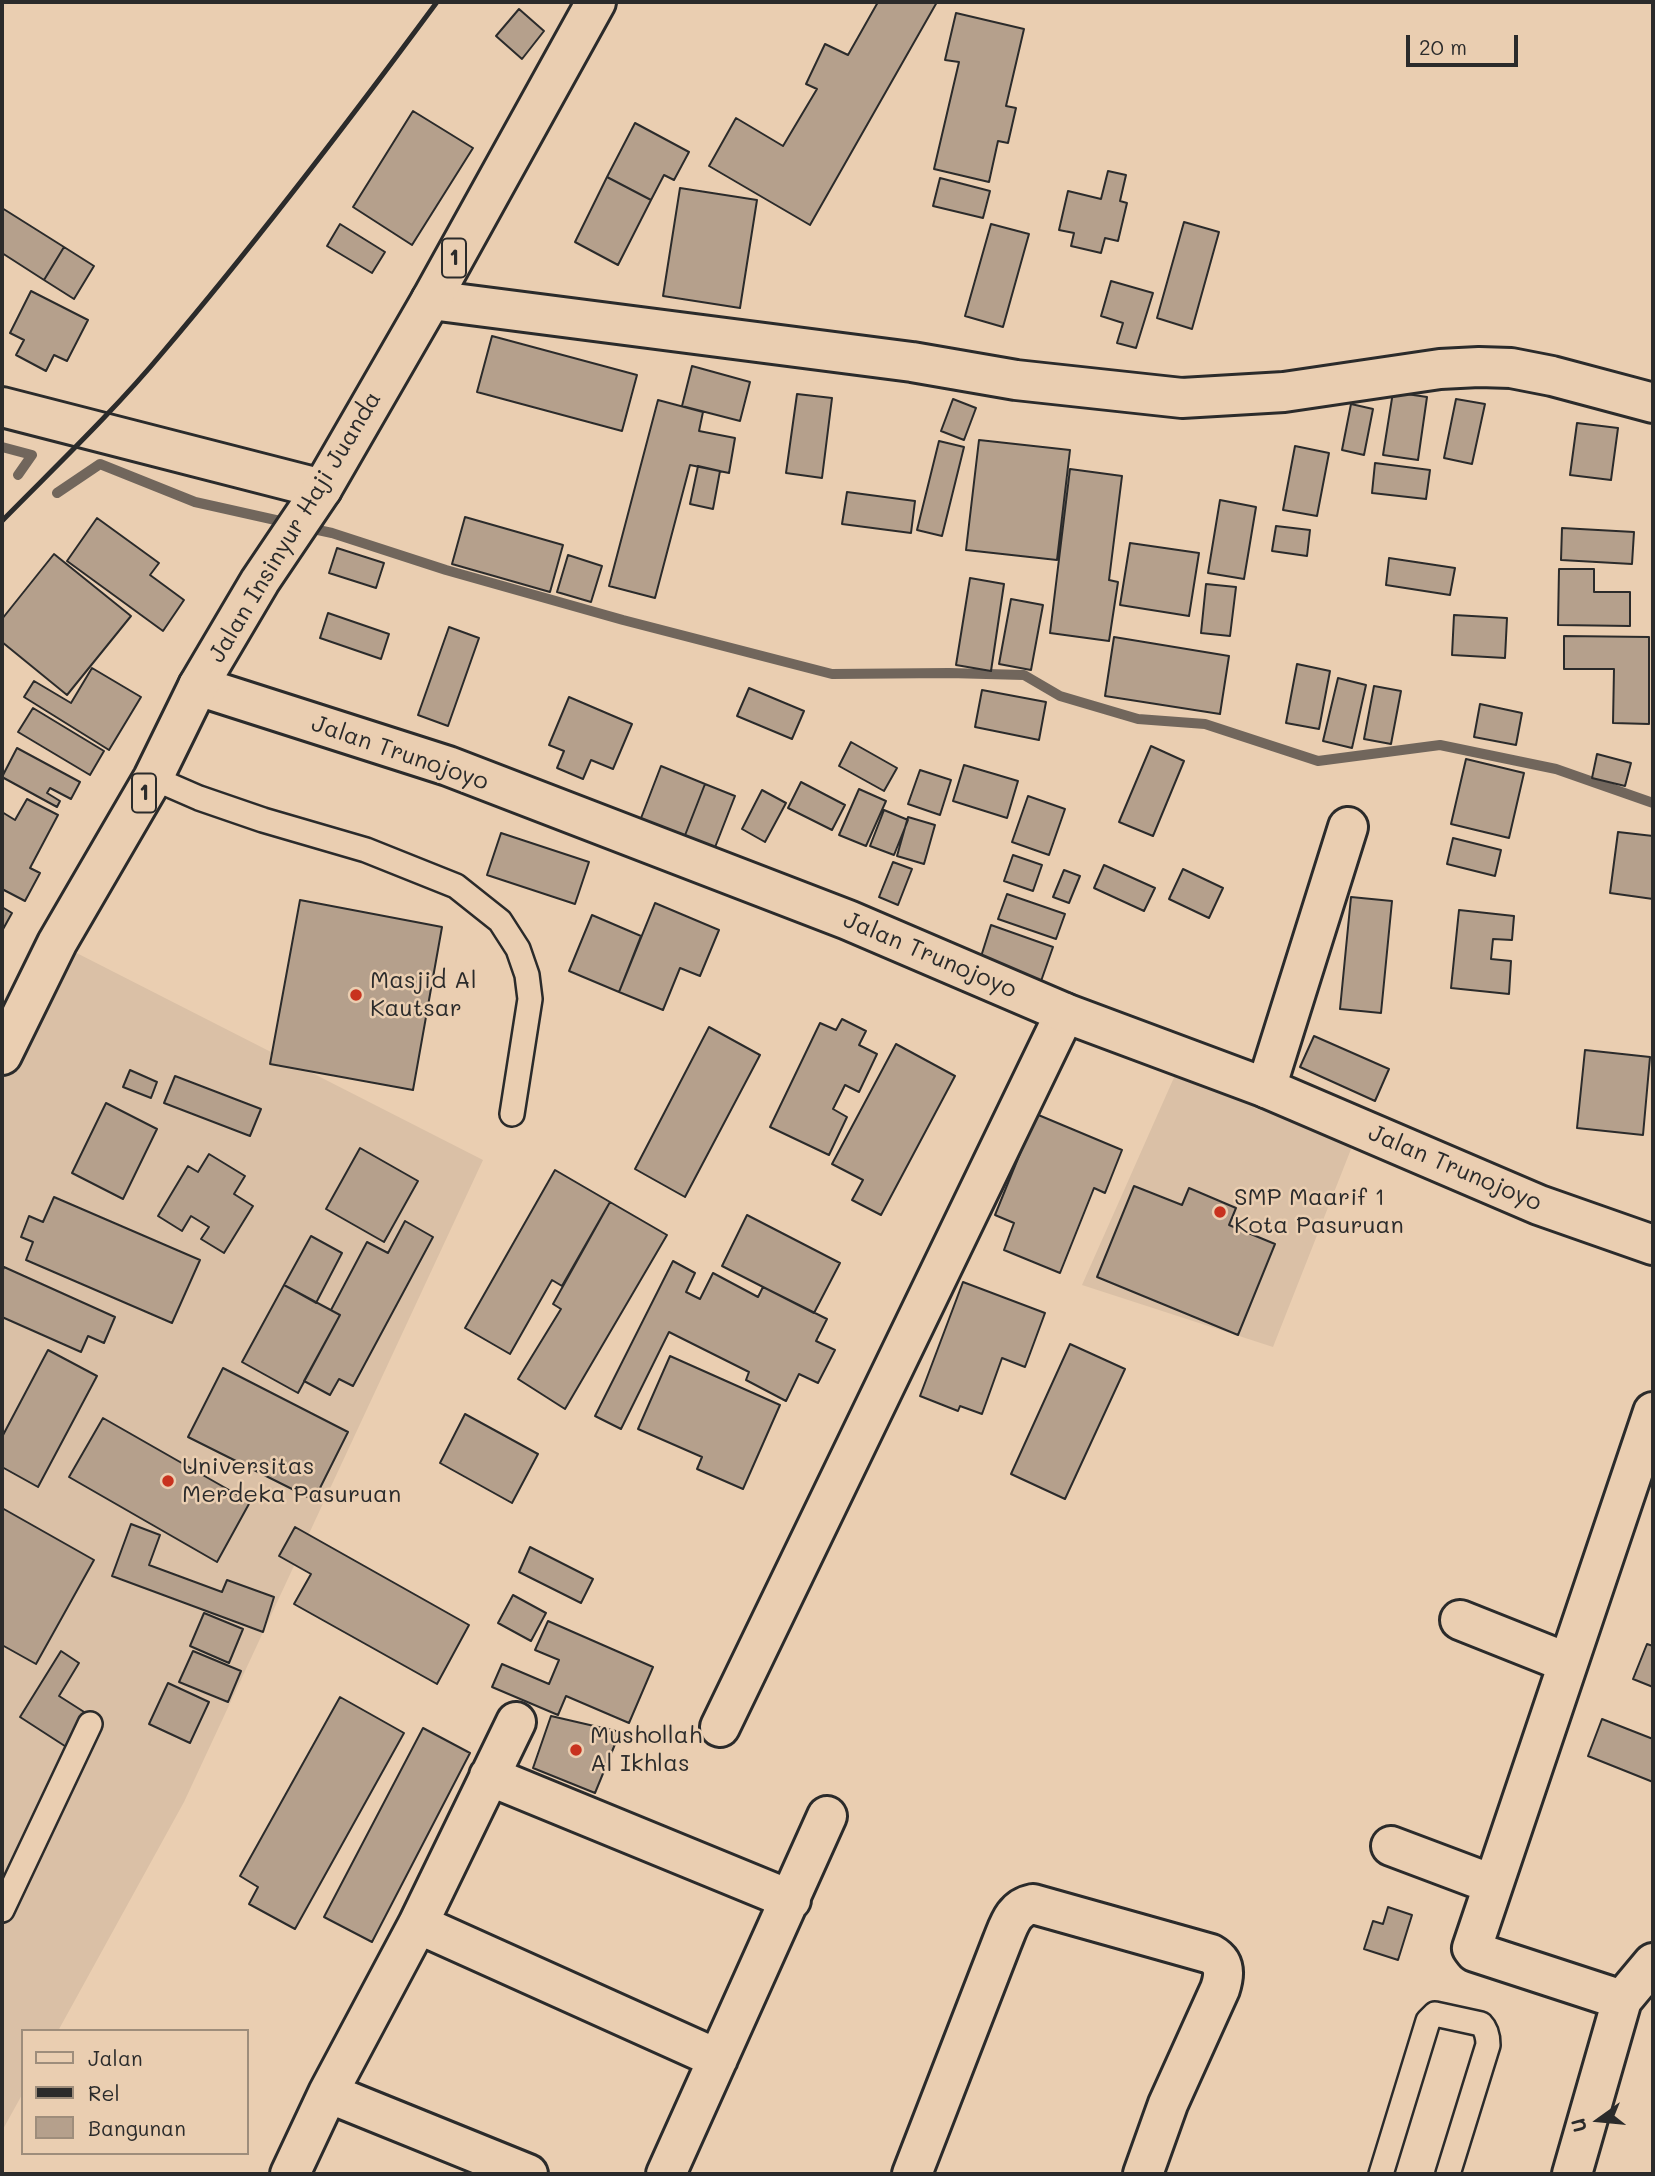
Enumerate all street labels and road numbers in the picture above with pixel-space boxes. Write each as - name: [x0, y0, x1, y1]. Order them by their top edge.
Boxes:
- road number: 1: [442, 238, 466, 278]
- street label: Jalan Insinyur Haji Juanda: [202, 386, 388, 668]
- street label: Jalan Trunojoyo: [308, 709, 492, 797]
- road number: 1: [132, 774, 156, 813]
- street label: Jalan Trunojoyo: [839, 906, 1021, 1004]
- street label: Jalan Trunojoyo: [1364, 1119, 1546, 1217]

